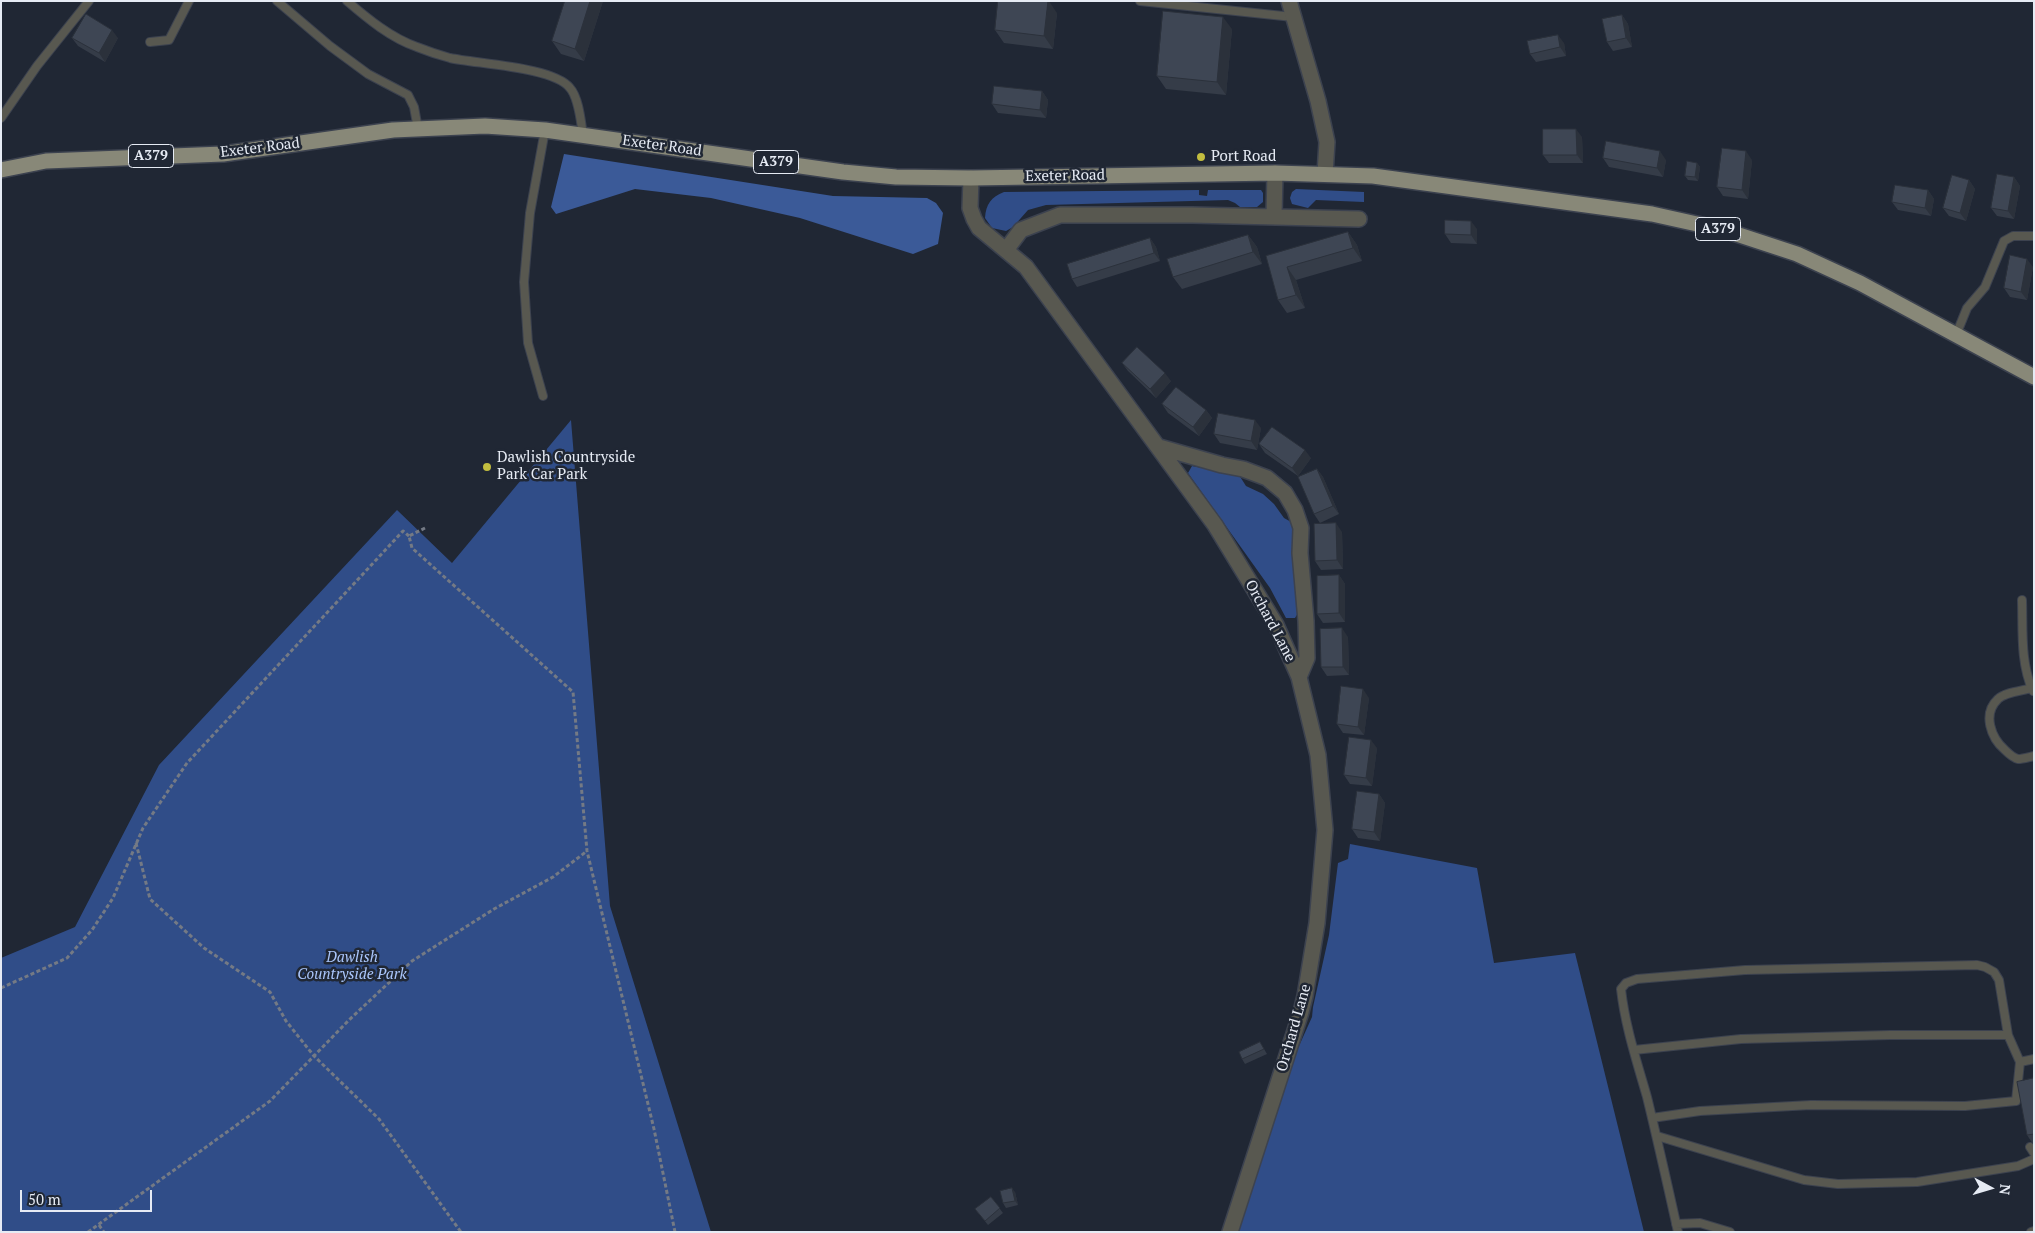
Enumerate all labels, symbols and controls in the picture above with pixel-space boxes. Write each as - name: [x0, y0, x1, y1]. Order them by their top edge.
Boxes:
- street label: Exeter Road: [621, 132, 703, 160]
- street label: Exeter Road: [219, 134, 301, 162]
- road number: A379: [128, 144, 174, 168]
- place label: Port Road: [1211, 148, 1276, 166]
- road number: A379: [754, 150, 798, 173]
- marker: Port Road: [1195, 151, 1207, 163]
- street label: Exeter Road: [1025, 166, 1105, 186]
- road number: A379: [1696, 218, 1740, 240]
- place label: Dawlish Countryside Park Car Park: [497, 449, 635, 484]
- marker: Dawlish Countryside Park Car Park: [481, 461, 493, 473]
- street label: Orchard Lane: [1241, 577, 1299, 665]
- park label: Dawlish Countryside Park: [297, 949, 407, 984]
- street label: Orchard Lane: [1273, 982, 1315, 1074]
- north arrow: [1965, 1163, 2015, 1213]
- scale bar: [22, 1180, 155, 1212]
- text: N: [1995, 1183, 2015, 1196]
- text: 50 m: [28, 1189, 61, 1209]

